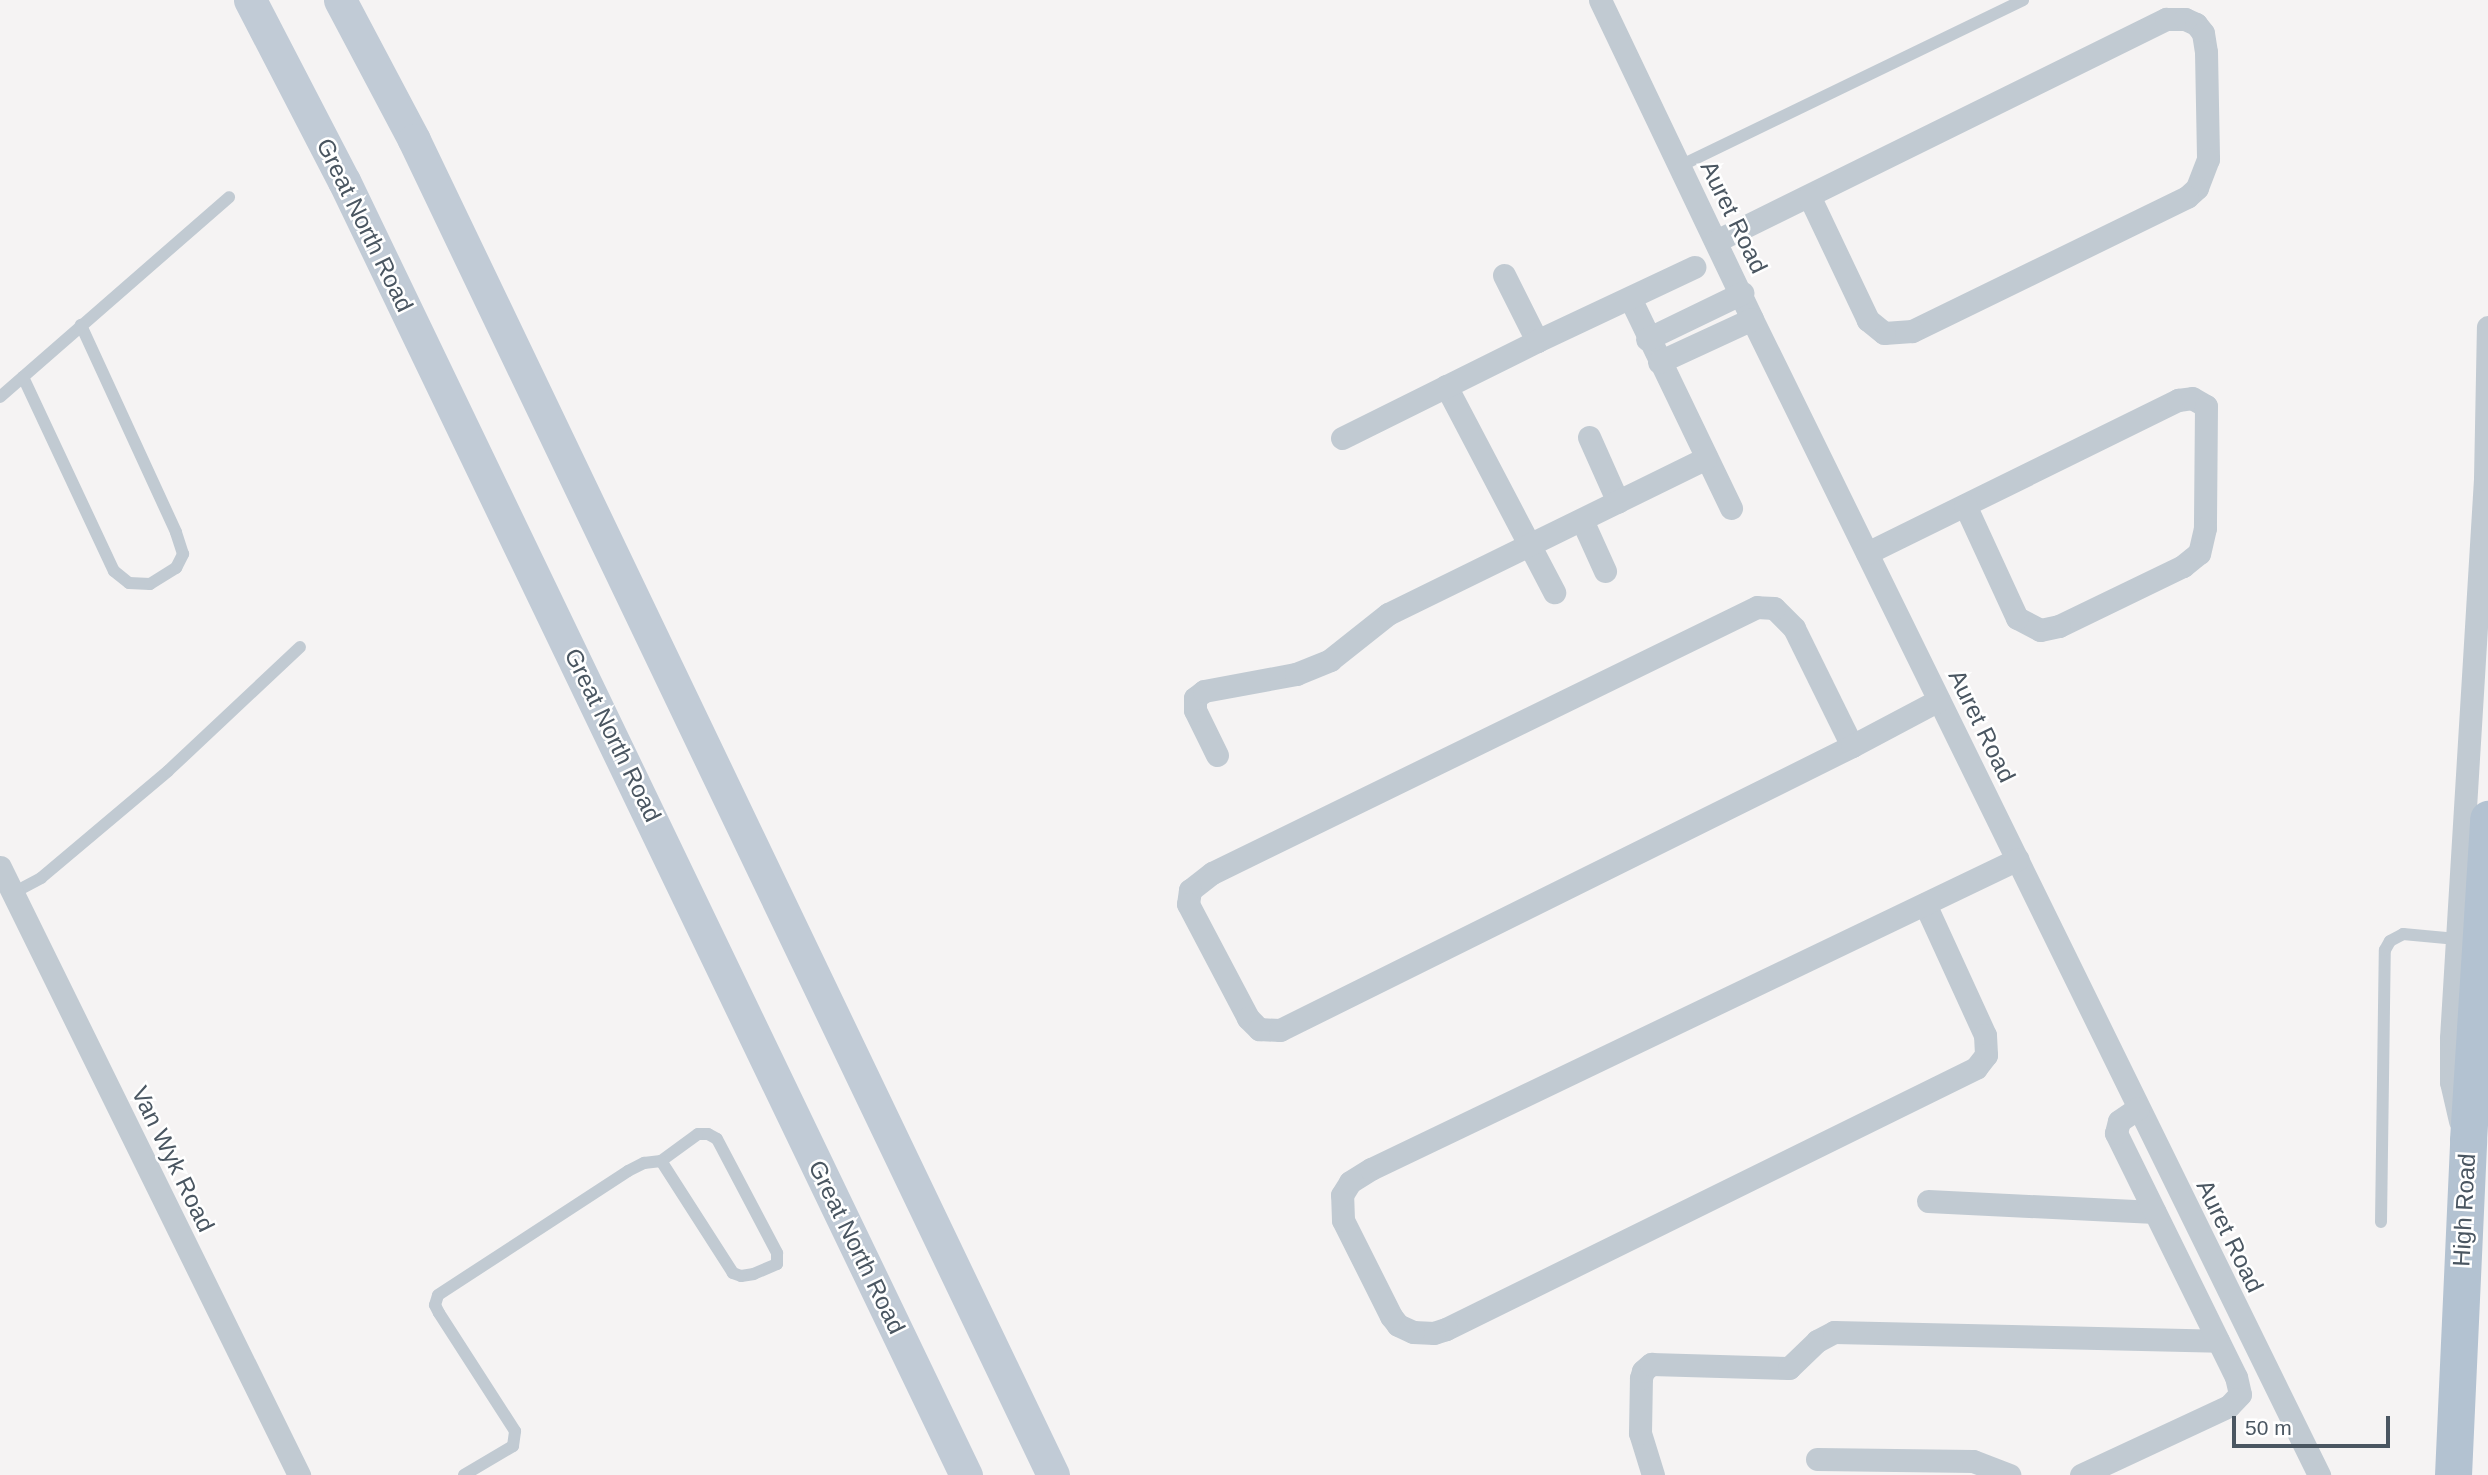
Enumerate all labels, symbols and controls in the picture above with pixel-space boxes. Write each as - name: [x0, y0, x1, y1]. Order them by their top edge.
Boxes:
- street label: Great North Road: [311, 134, 419, 316]
- street label: Auret Road: [1694, 156, 1774, 278]
- street label: Great North Road: [559, 644, 667, 826]
- street label: Auret Road: [1942, 665, 2022, 787]
- street label: Van Wyk Road: [125, 1082, 221, 1236]
- street label: High Road: [2447, 1153, 2481, 1267]
- street label: Great North Road: [803, 1156, 911, 1338]
- street label: Auret Road: [2190, 1175, 2270, 1297]
- scale bar: [2236, 1402, 2394, 1446]
- text: 50 m: [2245, 1416, 2292, 1439]

